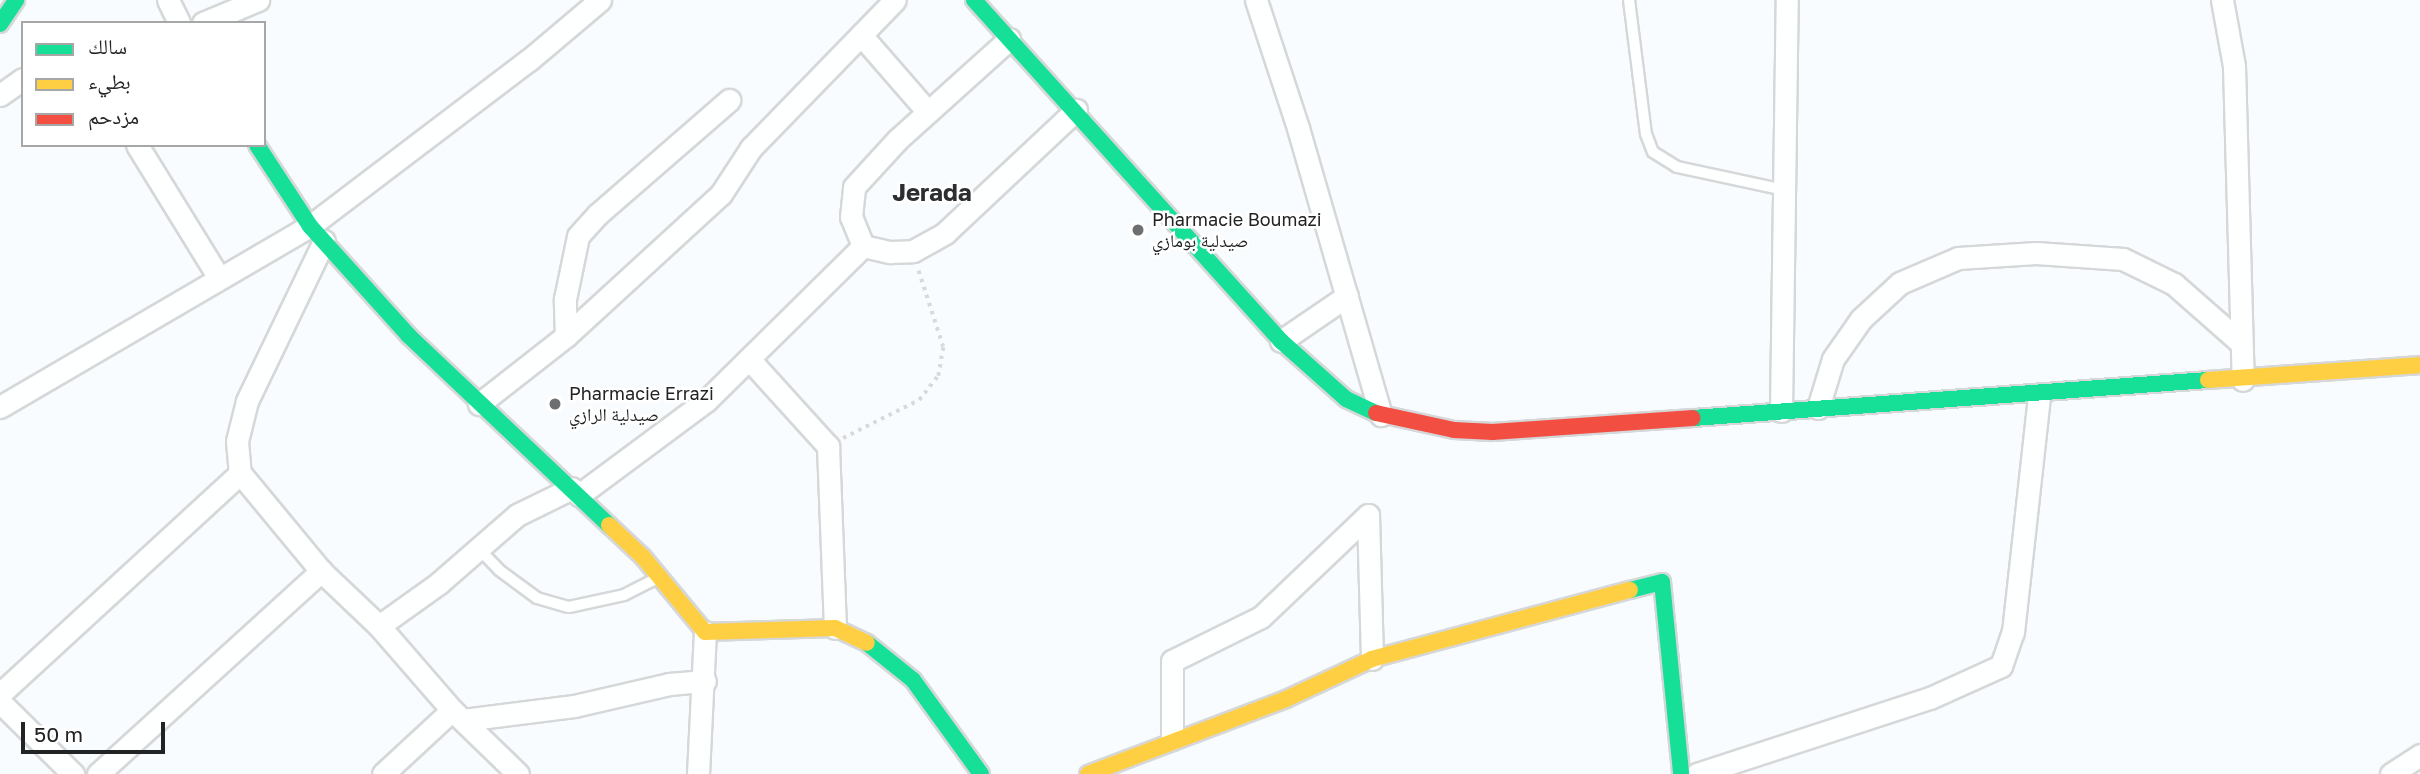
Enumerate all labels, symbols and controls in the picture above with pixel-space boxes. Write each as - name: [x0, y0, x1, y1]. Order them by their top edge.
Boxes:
- legend: [21, 21, 266, 147]
- text: سالك: [88, 33, 127, 59]
- text: بطيء: [88, 68, 131, 94]
- text: مزدحم: [88, 103, 139, 129]
- district label: Jerada: [892, 178, 972, 206]
- place label: Pharmacie Boumazi صيدلية بومازي: [1152, 209, 1322, 252]
- marker: Pharmacie Boumazi صيدلية بومازي: [1130, 222, 1146, 238]
- place label: Pharmacie Errazi صيدلية الرازي: [569, 383, 714, 426]
- marker: Pharmacie Errazi صيدلية الرازي: [547, 396, 563, 412]
- scale bar: [24, 708, 168, 752]
- text: 50 m: [34, 721, 83, 747]

